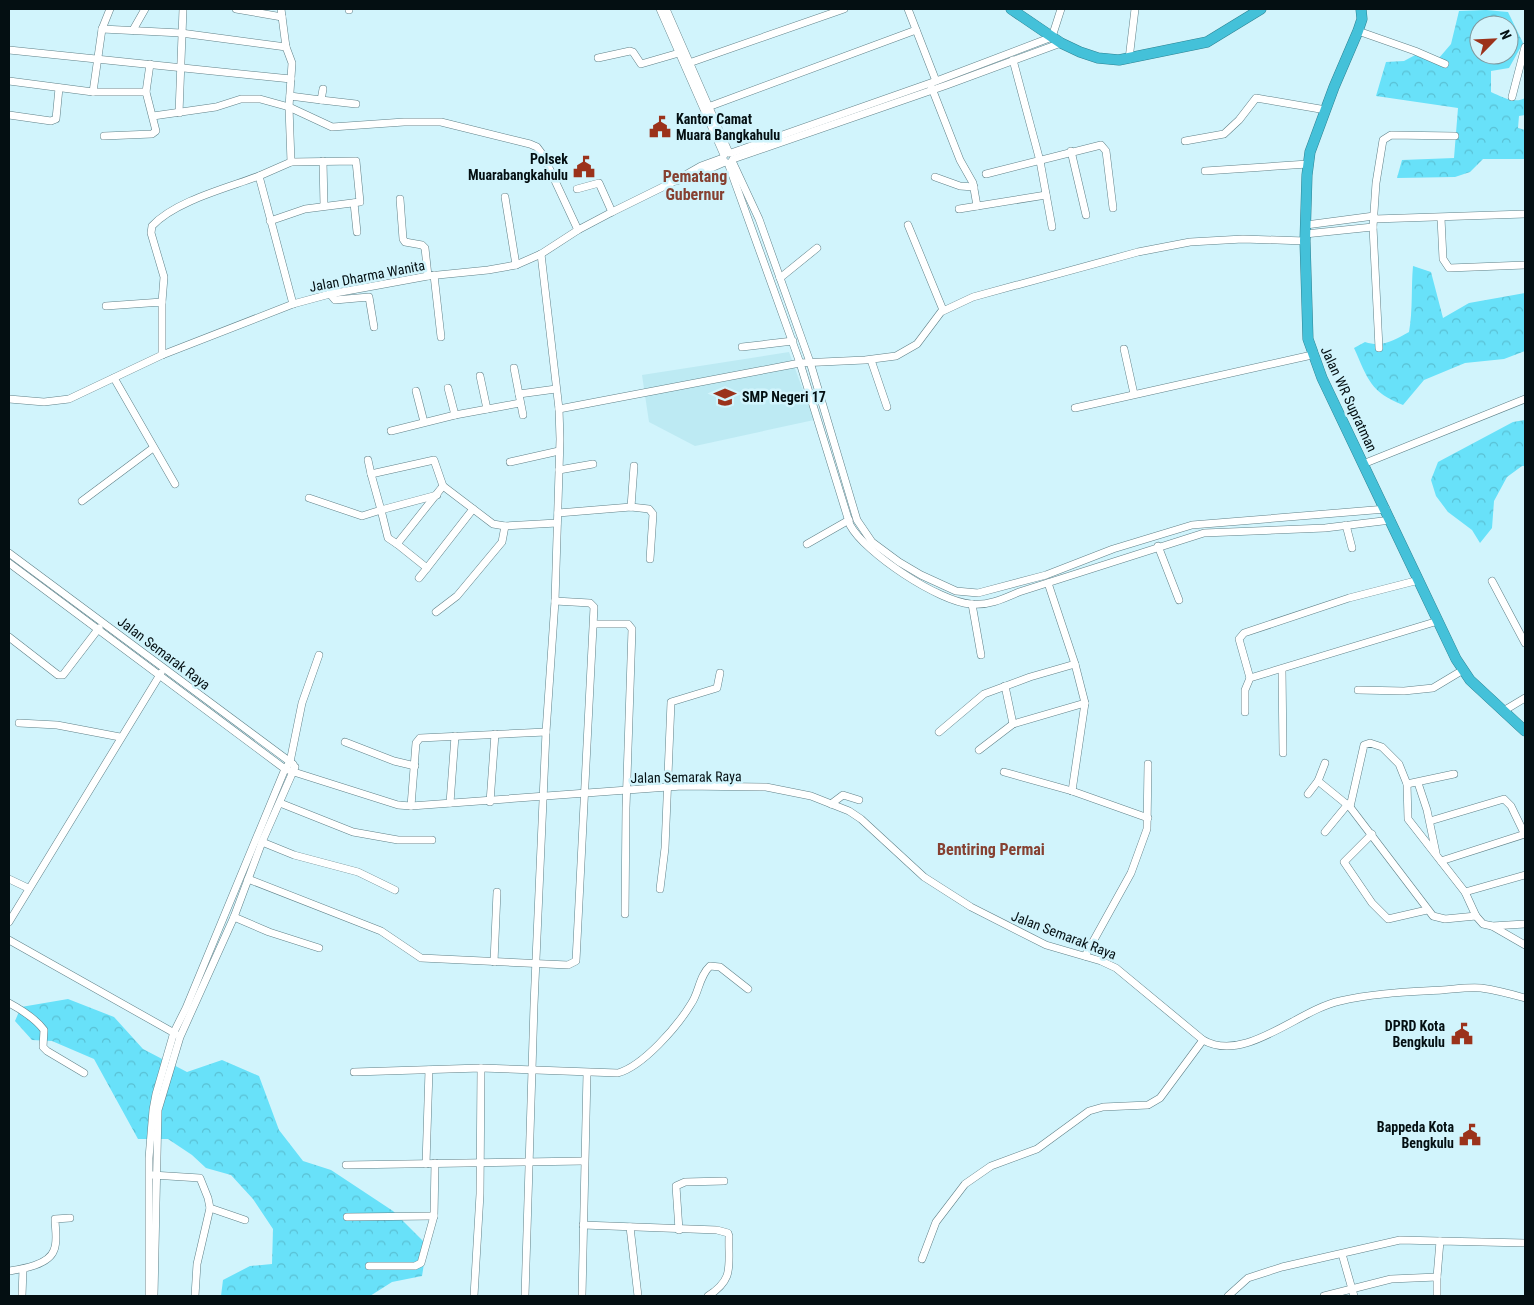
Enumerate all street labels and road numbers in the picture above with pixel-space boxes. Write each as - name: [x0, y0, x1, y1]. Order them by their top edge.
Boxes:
- street label: Jalan Dharma Wanita: [308, 257, 426, 295]
- street label: Jalan WR Supratman: [1318, 344, 1380, 454]
- street label: Jalan Semarak Raya: [115, 613, 213, 693]
- street label: Jalan Semarak Raya: [630, 768, 742, 786]
- street label: Jalan Semarak Raya: [1009, 908, 1119, 962]

